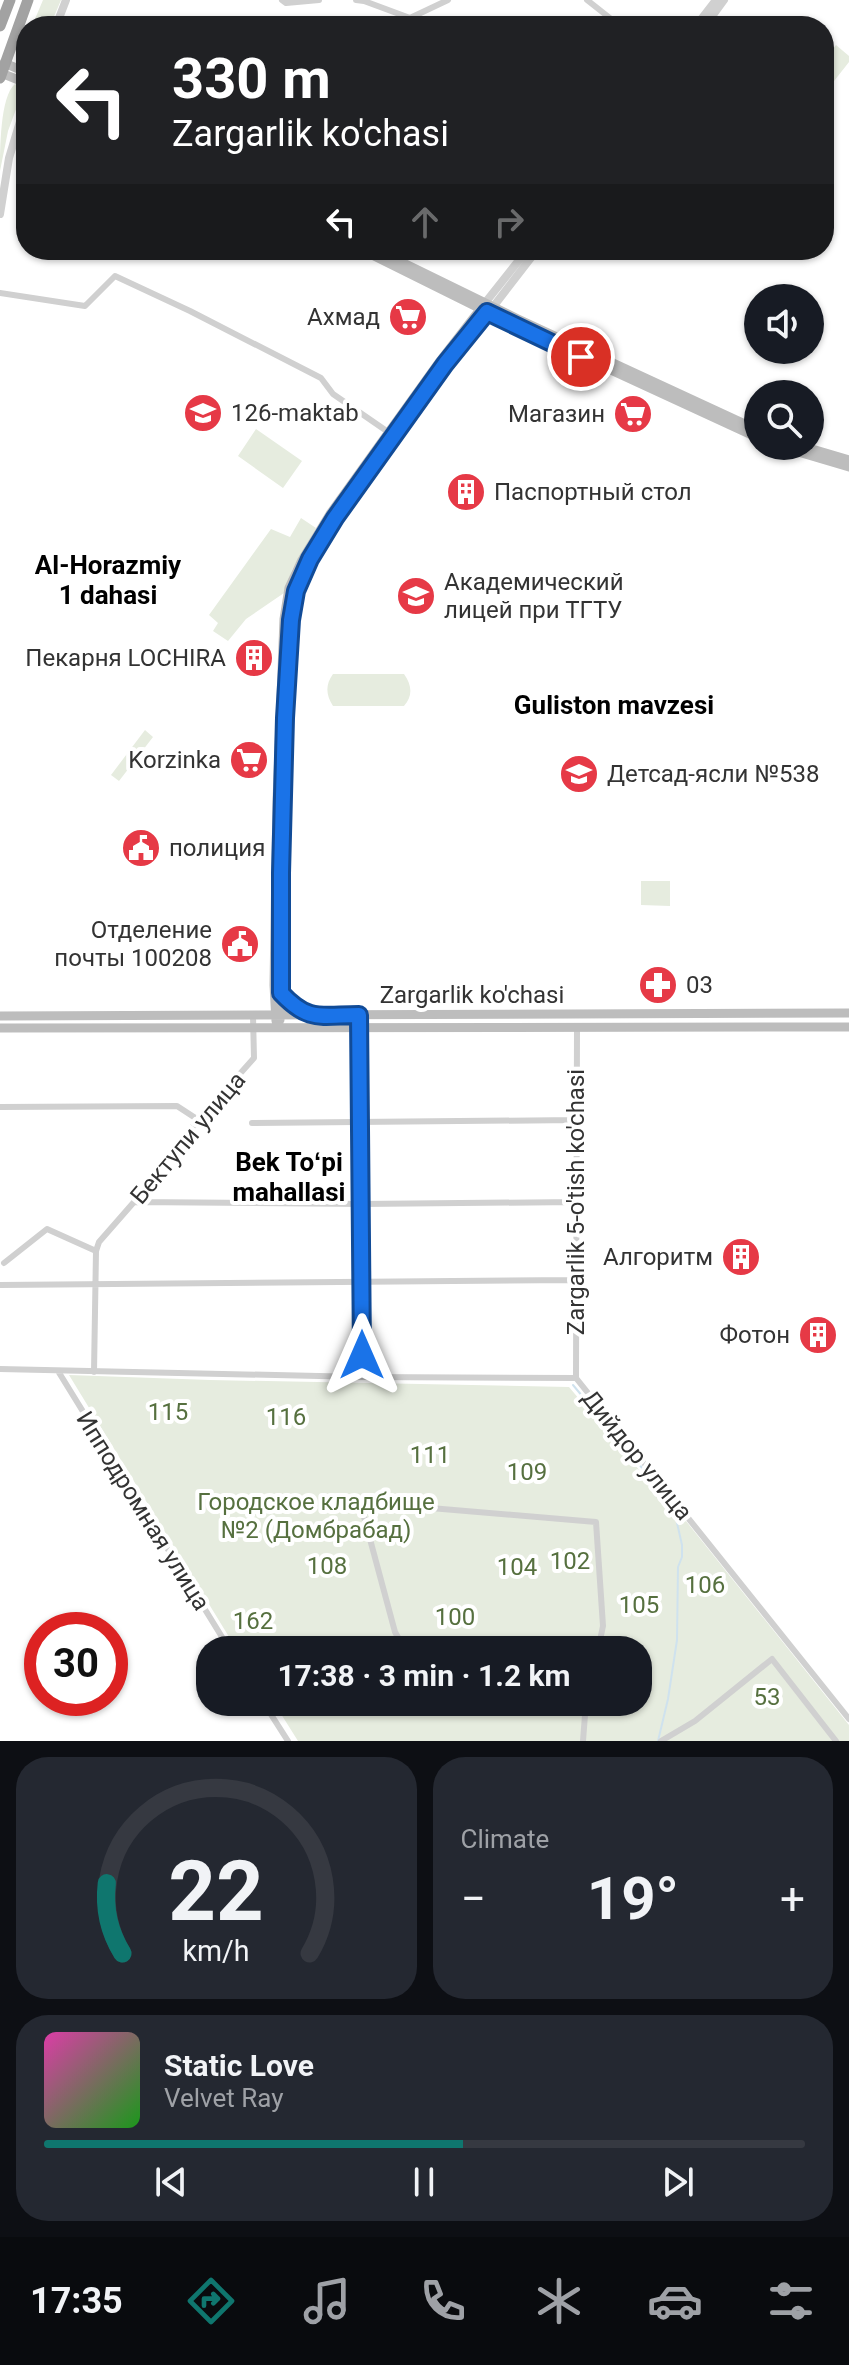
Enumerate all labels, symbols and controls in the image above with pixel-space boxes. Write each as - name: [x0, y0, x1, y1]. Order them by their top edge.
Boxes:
- text: 330 m: [172, 46, 331, 112]
- icon: left: [40, 48, 144, 152]
- text: Zargarlik ko'chasi: [172, 113, 449, 155]
- icon: left: [319, 200, 363, 244]
- icon: ahead: [403, 200, 447, 244]
- icon: right: [487, 200, 531, 244]
- map controls: [744, 284, 824, 460]
- button: sound: [744, 284, 824, 364]
- supermarket icon: Ахмад: [387, 296, 429, 338]
- place label: Ахмад: [307, 303, 380, 331]
- pin: [547, 323, 615, 391]
- icon: arrive: [559, 335, 603, 379]
- button: search: [744, 380, 824, 460]
- school or university icon: 126-maktab: [182, 392, 224, 434]
- supermarket icon: Магазин: [612, 393, 654, 435]
- place label: 126-maktab: [231, 399, 359, 427]
- place label: Магазин: [508, 400, 605, 428]
- building icon: Паспортный стол: [445, 471, 487, 513]
- place label: Паспортный стол: [494, 478, 692, 506]
- district label: Al-Horazmiy 1 dahasi: [35, 550, 182, 610]
- place label: Академический лицей при ТГТУ: [444, 568, 624, 624]
- school or university icon: Академический лицей при ТГТУ: [395, 575, 437, 617]
- building icon: Пекарня LOCHIRA: [233, 637, 275, 679]
- place label: Пекарня LOCHIRA: [25, 644, 226, 672]
- district label: Guliston mavzesi: [514, 690, 714, 720]
- supermarket icon: Korzinka: [228, 739, 270, 781]
- place label: Korzinka: [128, 746, 221, 774]
- school or university icon: Детсад-ясли №538: [558, 753, 600, 795]
- place label: Детсад-ясли №538: [607, 760, 820, 788]
- public building icon: полиция: [120, 827, 162, 869]
- place label: полиция: [169, 834, 265, 862]
- place label: Отделение почты 100208: [54, 916, 212, 972]
- public building icon: Отделение почты 100208: [219, 923, 261, 965]
- pharmacy icon: 03: [637, 964, 679, 1006]
- place label: 03: [686, 971, 713, 999]
- street label: Zargarlik ko'chasi: [380, 981, 564, 1009]
- street label: Бектупи улица: [125, 1066, 251, 1210]
- street label: Zargarlik 5-o'tish ko'chasi: [562, 1069, 590, 1335]
- district label: Bek Toʻpi mahallasi: [233, 1147, 345, 1207]
- building icon: Алгоритм: [720, 1236, 762, 1278]
- place label: Алгоритм: [603, 1243, 713, 1271]
- position arrow: [320, 1313, 404, 1397]
- building icon: Фотон: [797, 1314, 839, 1356]
- place label: Фотон: [719, 1321, 790, 1349]
- street label: Дийдор улица: [576, 1384, 698, 1526]
- park label: 115: [148, 1398, 188, 1426]
- park label: 116: [266, 1403, 306, 1431]
- street label: Ипподромная улица: [70, 1406, 216, 1616]
- park label: 111: [410, 1441, 450, 1469]
- park label: 109: [507, 1458, 547, 1486]
- park label: Городское кладбище №2 (Домбрабад): [197, 1488, 435, 1544]
- park label: 102: [550, 1547, 590, 1575]
- park label: 108: [307, 1552, 347, 1580]
- park label: 104: [497, 1553, 537, 1581]
- park label: 106: [685, 1571, 725, 1599]
- park label: 105: [619, 1591, 659, 1619]
- park label: 100: [435, 1603, 475, 1631]
- park label: 162: [233, 1607, 273, 1635]
- speed limit sign: 30: [24, 1612, 128, 1716]
- text: 17:38 · 3 min · 1.2 km: [277, 1658, 571, 1693]
- park label: 53: [754, 1683, 780, 1711]
- text: Climate: [461, 1824, 549, 1854]
- text: 22: [169, 1843, 264, 1940]
- text: 19°: [587, 1863, 679, 1934]
- text: −: [461, 1873, 486, 1925]
- text: +: [780, 1873, 805, 1925]
- text: km/h: [183, 1934, 250, 1968]
- text: Static Love: [164, 2048, 314, 2083]
- text: Velvet Ray: [164, 2083, 284, 2113]
- icon: previous: [149, 2160, 193, 2204]
- icon: pause: [402, 2160, 446, 2204]
- icon: next: [656, 2160, 700, 2204]
- icon: directions: [183, 2273, 239, 2329]
- icon: music: [299, 2273, 355, 2329]
- icon: phone: [415, 2273, 471, 2329]
- icon: climate: [531, 2273, 587, 2329]
- icon: car: [647, 2273, 703, 2329]
- icon: filters: [763, 2273, 819, 2329]
- text: 17:35: [30, 2280, 123, 2322]

